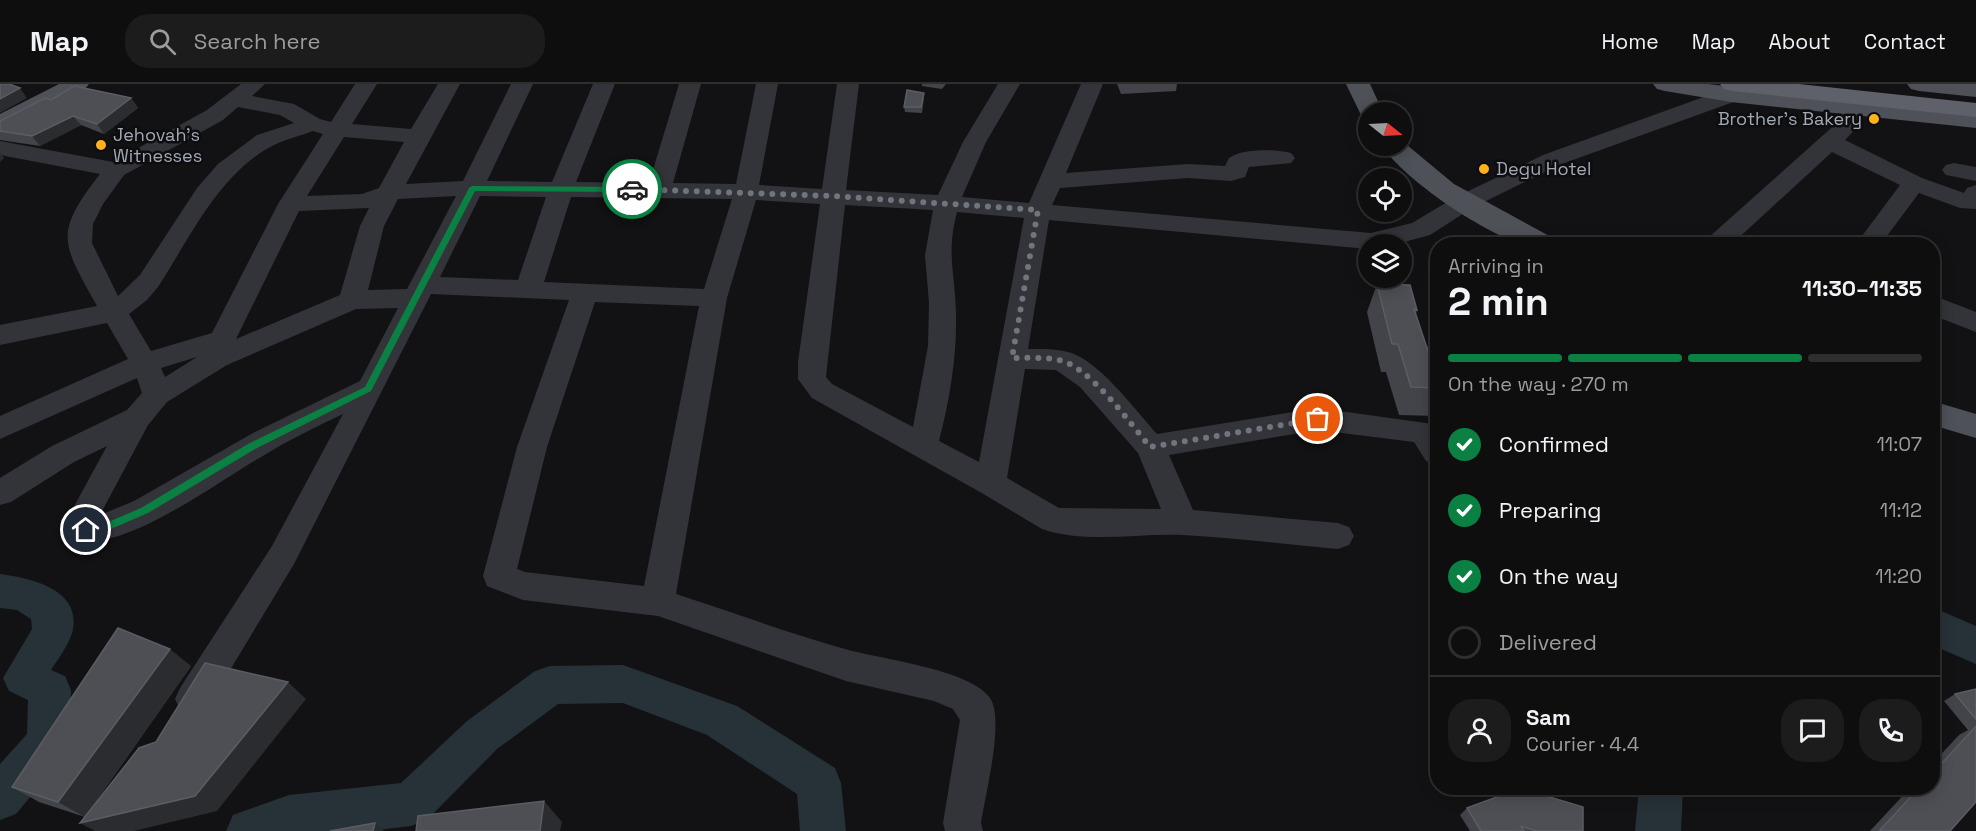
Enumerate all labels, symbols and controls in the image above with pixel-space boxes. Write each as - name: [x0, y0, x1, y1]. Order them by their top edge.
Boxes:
- search box: [125, 14, 545, 68]
- text: Map: [30, 23, 89, 59]
- icon: search: [146, 25, 179, 58]
- text: Search here: [194, 27, 321, 55]
- text: Home: [1601, 28, 1659, 55]
- text: Map: [1692, 28, 1736, 55]
- text: About: [1769, 28, 1831, 55]
- text: Contact: [1864, 28, 1946, 55]
- north arrow: [1358, 102, 1412, 156]
- map controls: [1358, 102, 1412, 288]
- place label: Brother's Bakery: [1718, 107, 1862, 130]
- marker: Brother's Bakery: [1867, 112, 1881, 126]
- place label: Jehovah's Witnesses: [113, 123, 202, 167]
- marker: Jehovah's Witnesses: [94, 138, 108, 152]
- place label: Degu Hotel: [1496, 157, 1591, 180]
- courier: [602, 159, 662, 219]
- marker: Degu Hotel: [1477, 162, 1491, 176]
- button: locate: [1358, 168, 1412, 222]
- icon: car: [616, 173, 649, 206]
- button: layers: [1358, 234, 1412, 288]
- text: Arriving in: [1448, 253, 1544, 279]
- text: 11:30–11:35: [1802, 274, 1922, 302]
- text: 2 min: [1448, 277, 1549, 326]
- text: On the way · 270 m: [1448, 371, 1629, 397]
- pin: [1292, 393, 1343, 444]
- icon: bag: [1301, 402, 1334, 435]
- icon: check: [1448, 428, 1481, 461]
- text: Confirmed: [1499, 430, 1609, 458]
- text: 11:07: [1876, 431, 1922, 457]
- icon: check: [1448, 494, 1481, 527]
- text: Preparing: [1499, 496, 1601, 524]
- text: 11:12: [1880, 497, 1922, 523]
- pin: [60, 504, 111, 555]
- icon: home: [69, 513, 102, 546]
- icon: check: [1448, 560, 1481, 593]
- text: On the way: [1499, 562, 1618, 590]
- text: 11:20: [1875, 563, 1922, 589]
- text: Delivered: [1499, 628, 1597, 656]
- button: person: [1448, 699, 1511, 762]
- button: chat: [1781, 699, 1844, 762]
- button: phone: [1859, 699, 1922, 762]
- text: Sam: [1526, 703, 1571, 731]
- text: Courier · 4.4: [1526, 731, 1639, 757]

